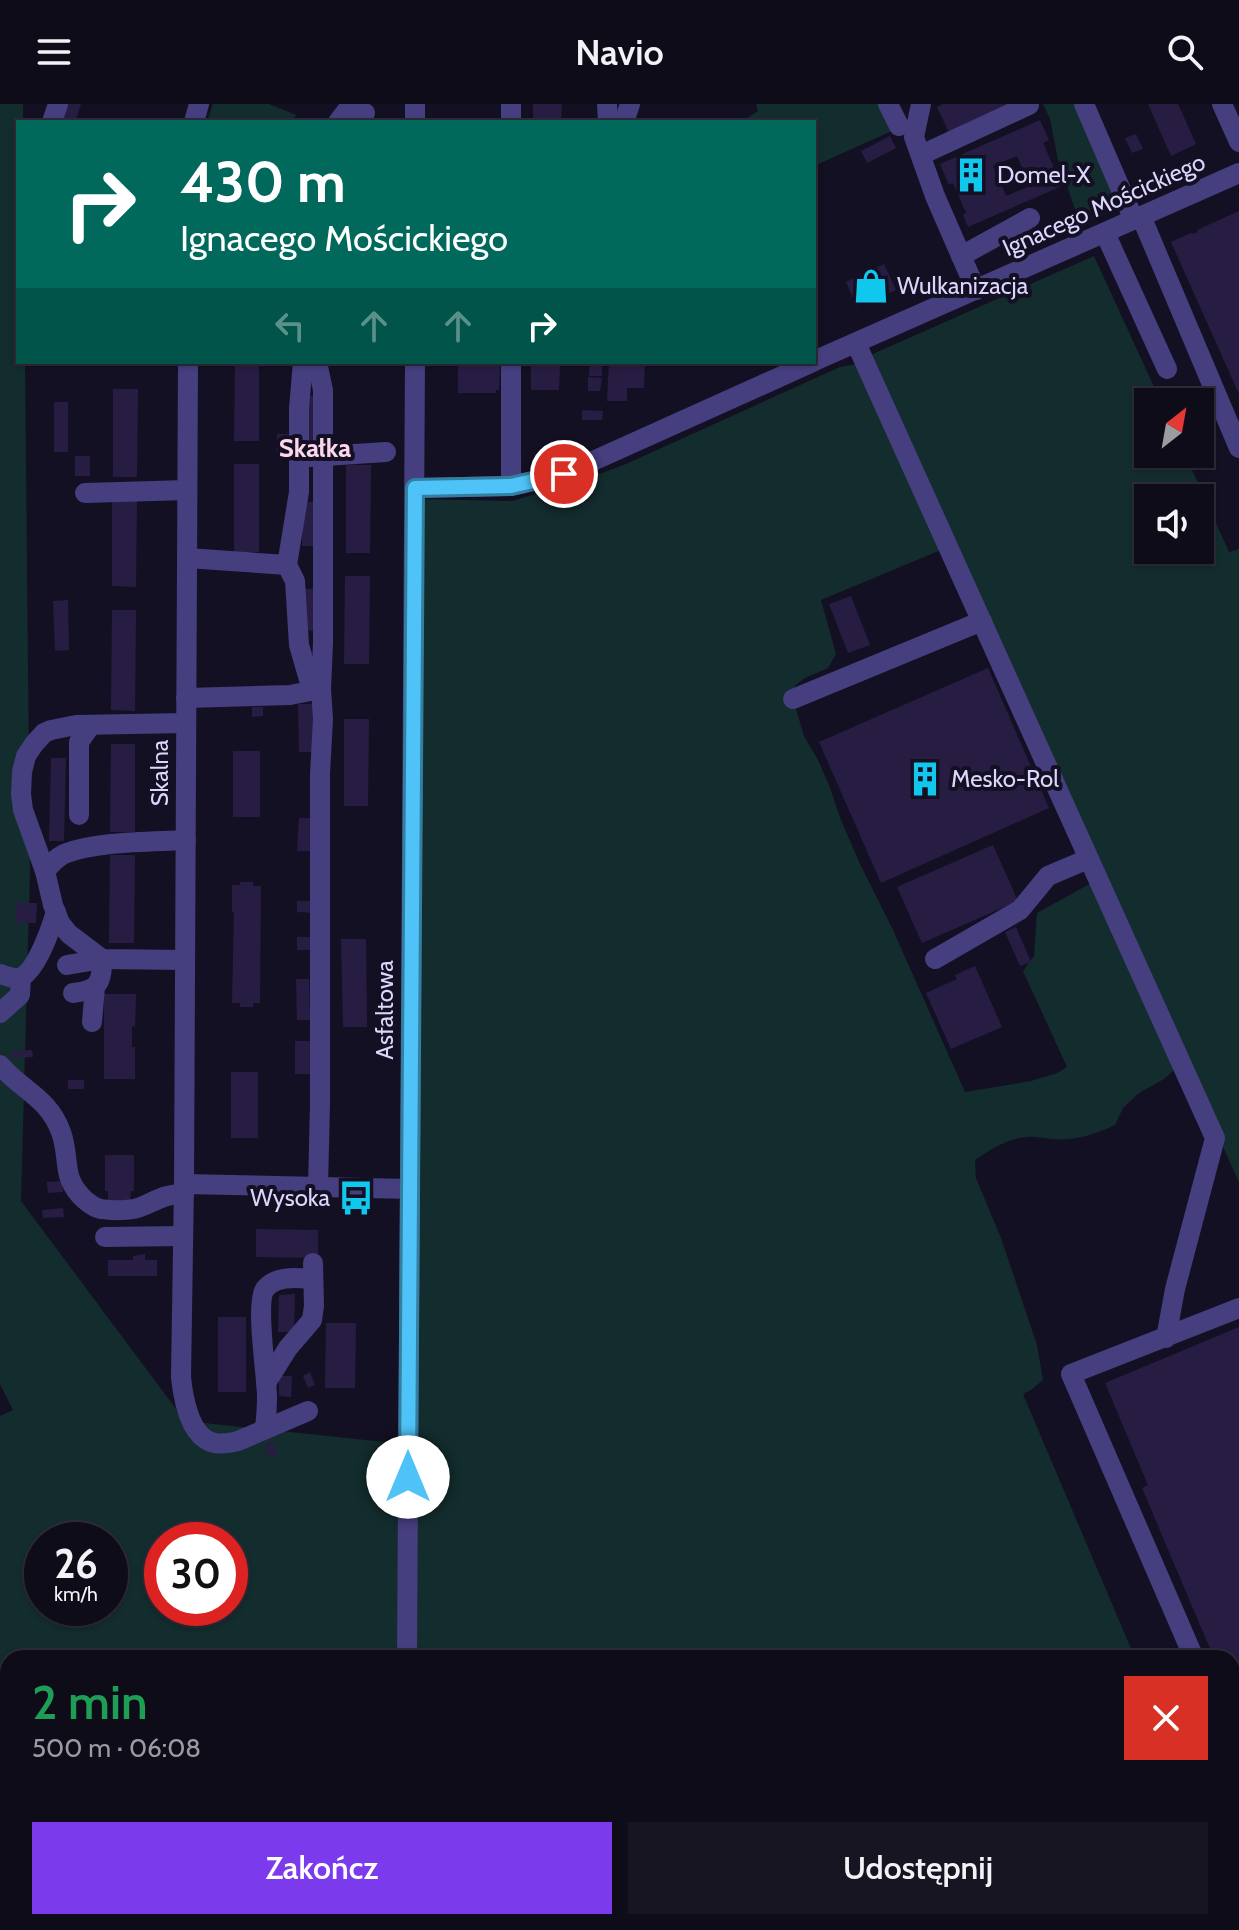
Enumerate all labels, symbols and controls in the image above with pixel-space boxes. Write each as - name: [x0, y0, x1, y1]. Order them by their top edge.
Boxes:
- icon: menu: [32, 30, 76, 74]
- text: Navio: [575, 30, 664, 74]
- icon: search: [1163, 30, 1207, 74]
- street label: Ignacego Mościckiego: [998, 147, 1210, 262]
- text: 430 m: [180, 148, 346, 216]
- icon: right: [48, 152, 152, 256]
- building icon: Domel-X: [952, 156, 990, 194]
- place label: Domel-X: [997, 160, 1091, 189]
- text: Ignacego Mościckiego: [180, 216, 508, 260]
- shop icon: Wulkanizacja: [852, 267, 890, 305]
- place label: Wulkanizacja: [897, 271, 1029, 300]
- icon: left: [268, 304, 312, 348]
- icon: ahead: [352, 304, 396, 348]
- icon: ahead: [436, 304, 480, 348]
- icon: right: [520, 304, 564, 348]
- north arrow: [1134, 388, 1214, 468]
- map controls: [1134, 388, 1214, 564]
- district label: Skałka: [279, 432, 351, 464]
- pin: [530, 440, 598, 508]
- icon: arrive: [542, 452, 586, 496]
- button: sound: [1134, 484, 1214, 564]
- street label: Skalna: [145, 739, 174, 806]
- building icon: Mesko-Rol: [906, 760, 944, 798]
- place label: Mesko-Rol: [951, 764, 1059, 793]
- street label: Asfaltowa: [370, 960, 399, 1060]
- bus stop icon: Wysoka: [337, 1179, 375, 1217]
- place label: Wysoka: [250, 1183, 330, 1212]
- position arrow: [366, 1435, 450, 1519]
- speed limit sign: 30: [144, 1522, 248, 1626]
- text: 26: [54, 1539, 98, 1588]
- text: km/h: [54, 1582, 98, 1606]
- text: 2 min: [32, 1673, 148, 1731]
- button: close: [1124, 1676, 1208, 1760]
- text: 500 m · 06:08: [32, 1732, 201, 1764]
- button: Zakończ: [32, 1822, 612, 1914]
- button: Udostępnij: [628, 1822, 1208, 1914]

